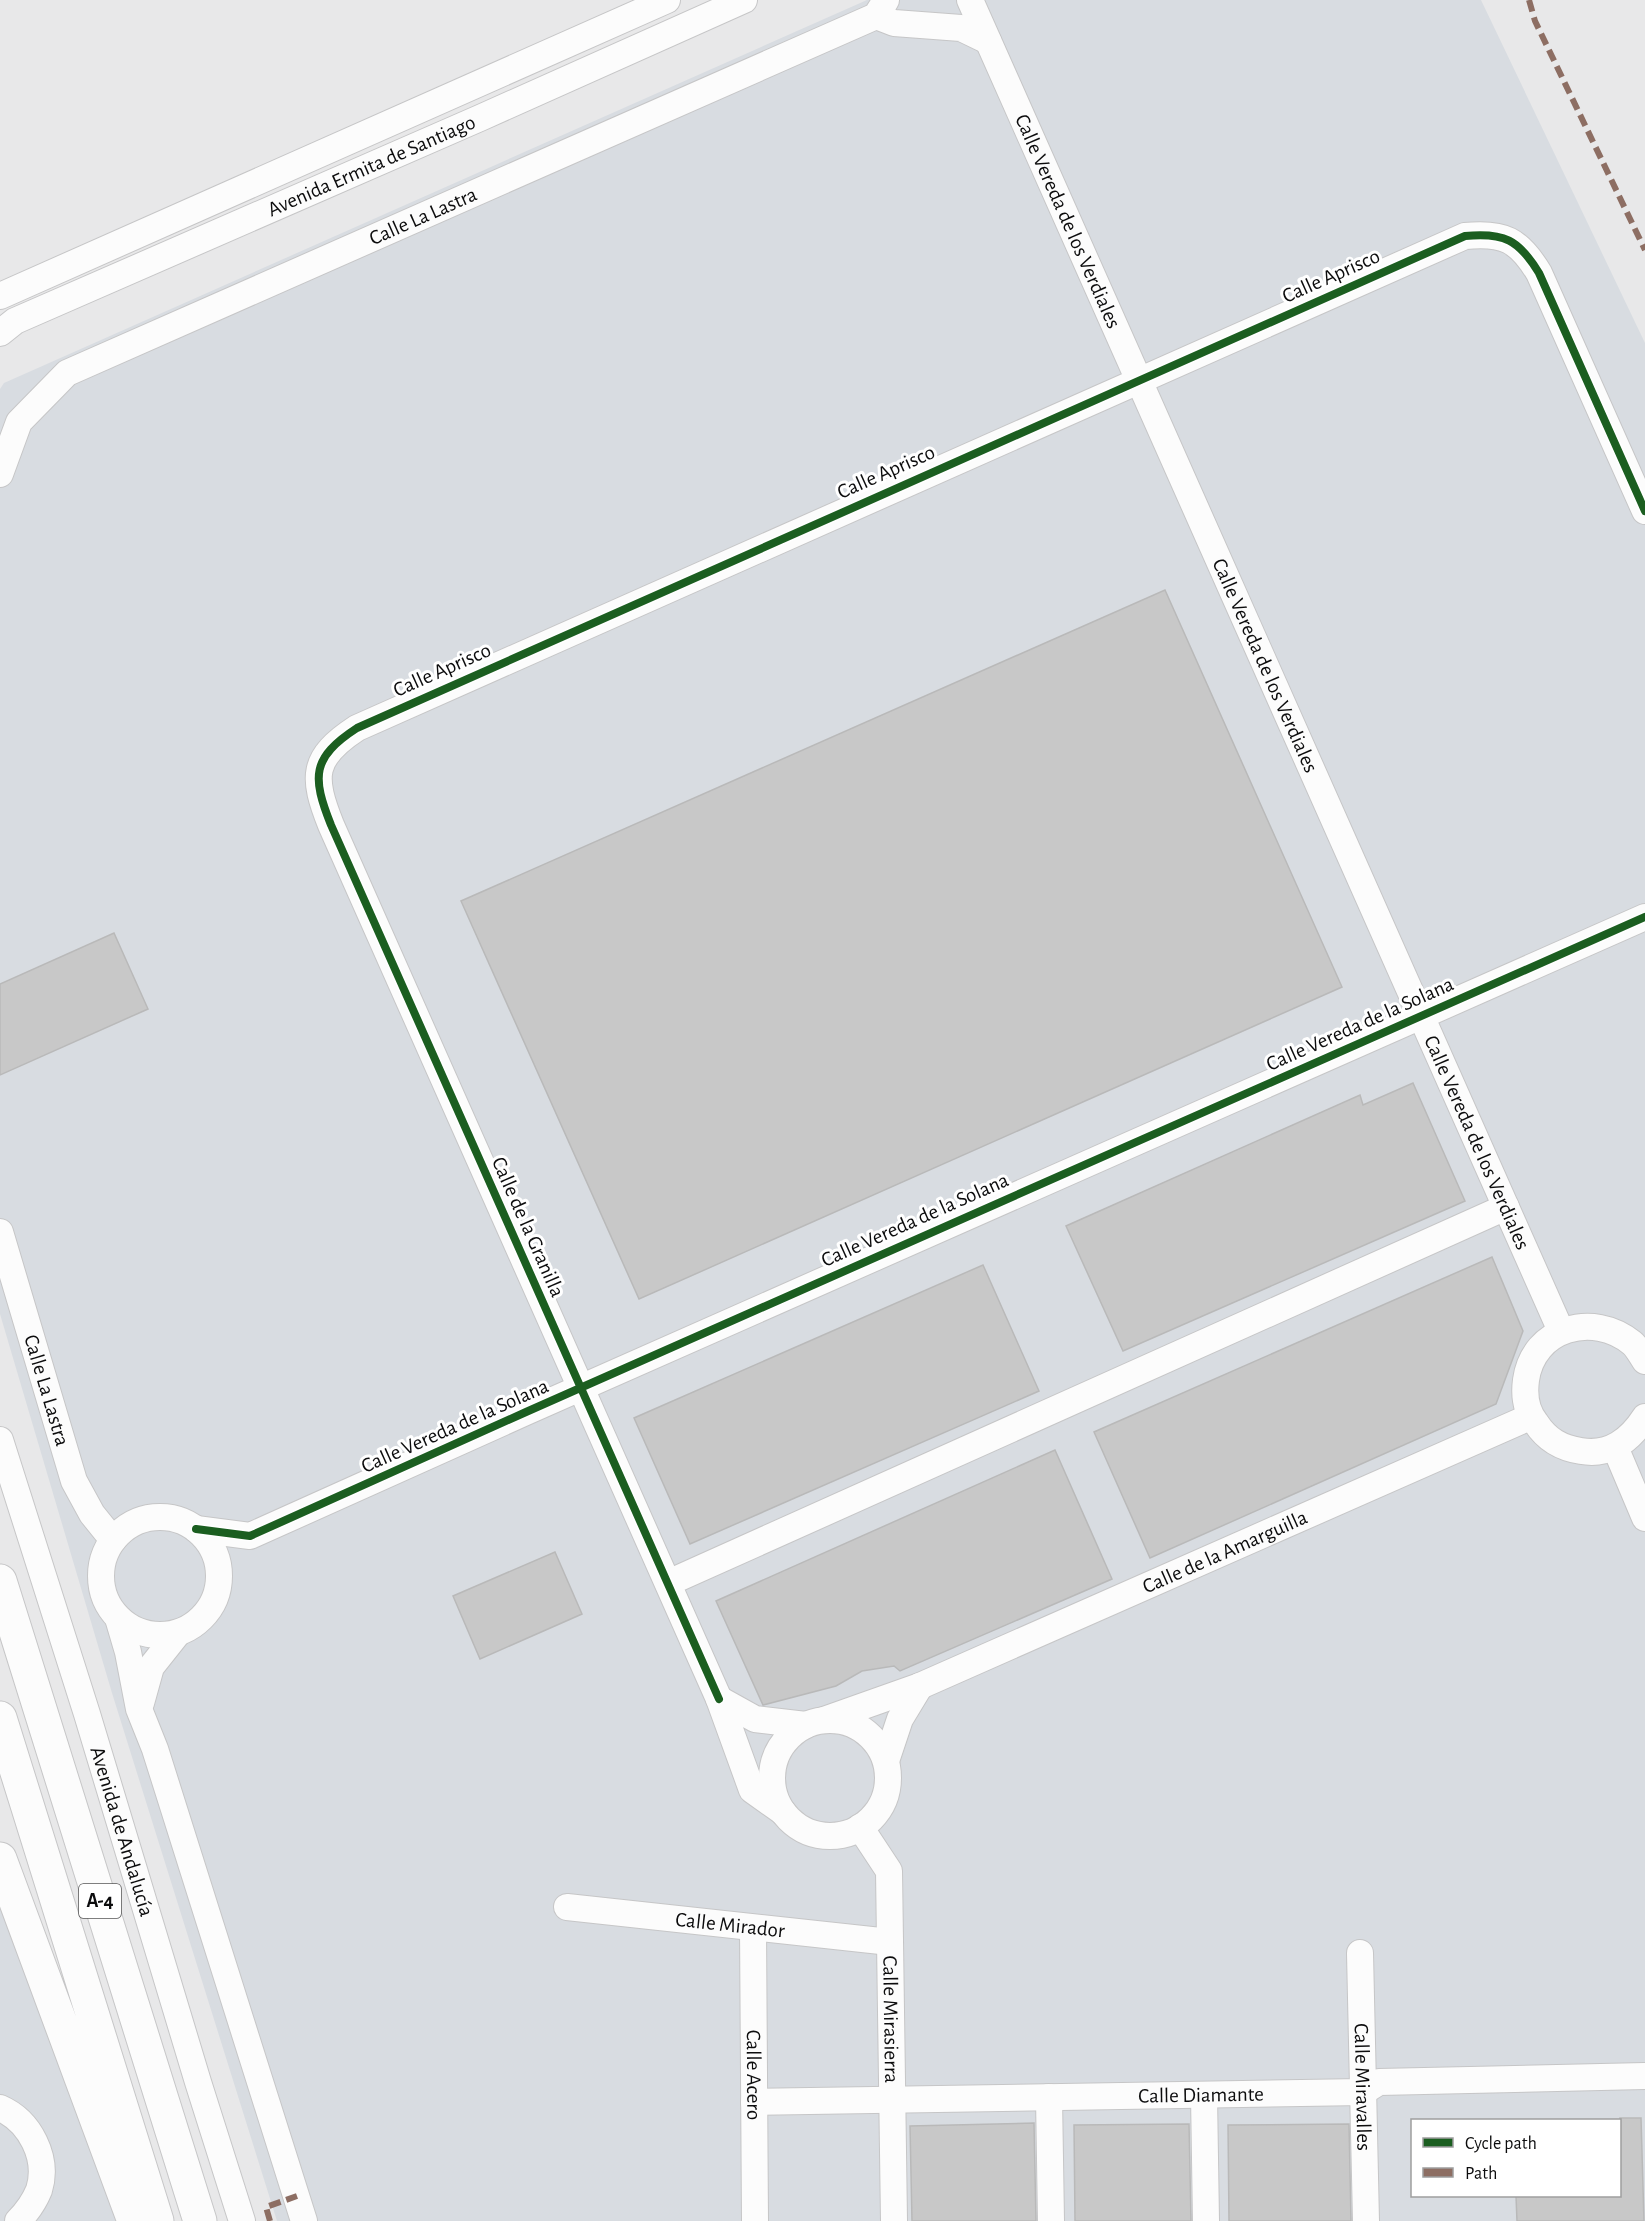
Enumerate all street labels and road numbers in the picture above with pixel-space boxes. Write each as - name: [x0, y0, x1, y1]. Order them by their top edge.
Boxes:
- street label: Avenida Ermita de Santiago: [264, 111, 478, 220]
- street label: Calle Vereda de los Verdiales: [1012, 111, 1125, 331]
- street label: Calle La Lastra: [366, 183, 480, 249]
- street label: Calle Aprisco: [1279, 245, 1383, 307]
- street label: Calle Aprisco: [834, 441, 938, 503]
- street label: Calle Vereda de los Verdiales: [1209, 555, 1322, 776]
- street label: Calle Aprisco: [390, 639, 494, 701]
- street label: Calle Vereda de la Solana: [1263, 973, 1457, 1075]
- street label: Calle Vereda de los Verdiales: [1421, 1032, 1534, 1253]
- street label: Calle de la Granilla: [488, 1154, 568, 1300]
- street label: Calle Vereda de la Solana: [818, 1169, 1012, 1271]
- street label: Calle La Lastra: [21, 1332, 74, 1449]
- street label: Calle Vereda de la Solana: [358, 1375, 552, 1477]
- street label: Calle de la Amarguilla: [1139, 1506, 1311, 1597]
- street label: Avenida de Andalucía: [87, 1744, 158, 1919]
- road number: A-4: [79, 1884, 121, 1918]
- street label: Calle Mirador: [674, 1908, 786, 1941]
- street label: Calle Mirasierra: [880, 1955, 903, 2084]
- street label: Calle Miravalles: [1351, 2023, 1375, 2151]
- street label: Calle Acero: [743, 2030, 765, 2120]
- street label: Calle Diamante: [1138, 2083, 1264, 2106]

